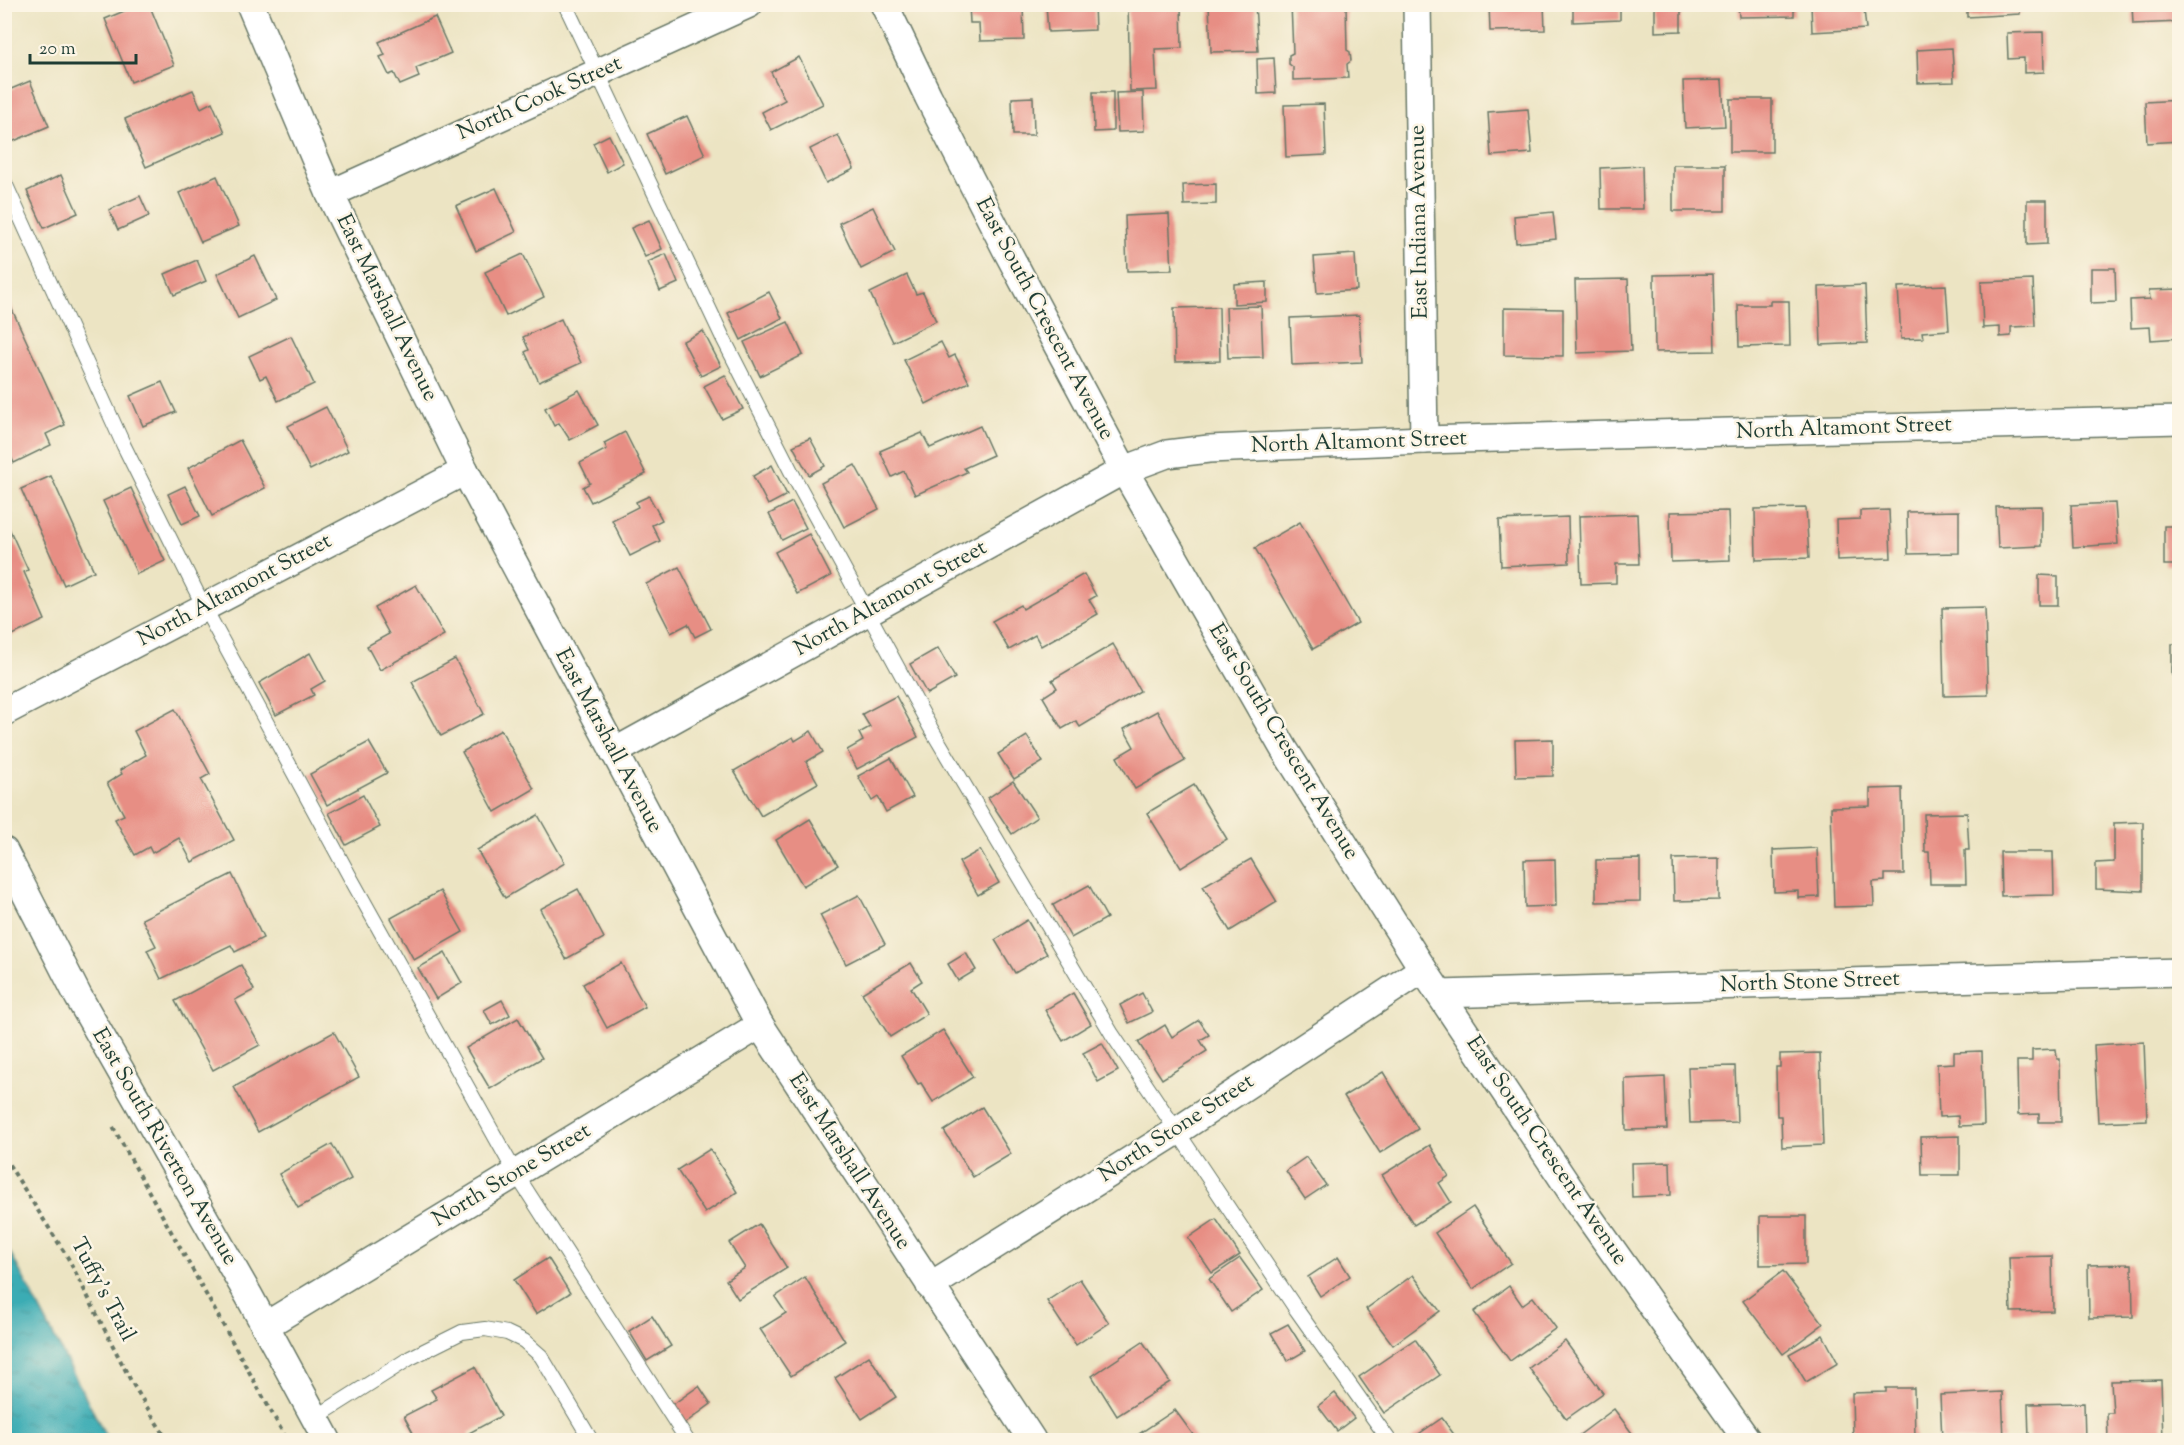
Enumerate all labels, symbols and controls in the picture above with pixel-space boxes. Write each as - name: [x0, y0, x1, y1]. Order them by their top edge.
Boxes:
- scale bar: [30, 27, 136, 65]
- text: 20 m: [39, 37, 76, 63]
- street label: North Cook Street: [453, 48, 628, 150]
- street label: East Indiana Avenue: [1402, 125, 1438, 319]
- street label: East South Crescent Avenue: [966, 192, 1122, 446]
- street label: East Marshall Avenue: [327, 209, 445, 407]
- street label: North Altamont Street: [1736, 409, 1953, 449]
- street label: North Altamont Street: [1251, 423, 1468, 463]
- street label: North Altamont Street: [132, 526, 338, 656]
- street label: North Altamont Street: [789, 532, 994, 665]
- street label: East South Crescent Avenue: [1200, 618, 1366, 866]
- street label: East Marshall Avenue: [546, 643, 670, 839]
- street label: North Stone Street: [1720, 964, 1901, 1002]
- street label: East South Riverton Avenue: [83, 1022, 245, 1272]
- street label: East South Crescent Avenue: [1457, 1030, 1635, 1272]
- street label: North Stone Street: [1093, 1066, 1262, 1191]
- street label: East Marshall Avenue: [780, 1067, 918, 1257]
- street label: North Stone Street: [427, 1116, 598, 1236]
- street label: Tuffy's Trail: [61, 1232, 143, 1348]

